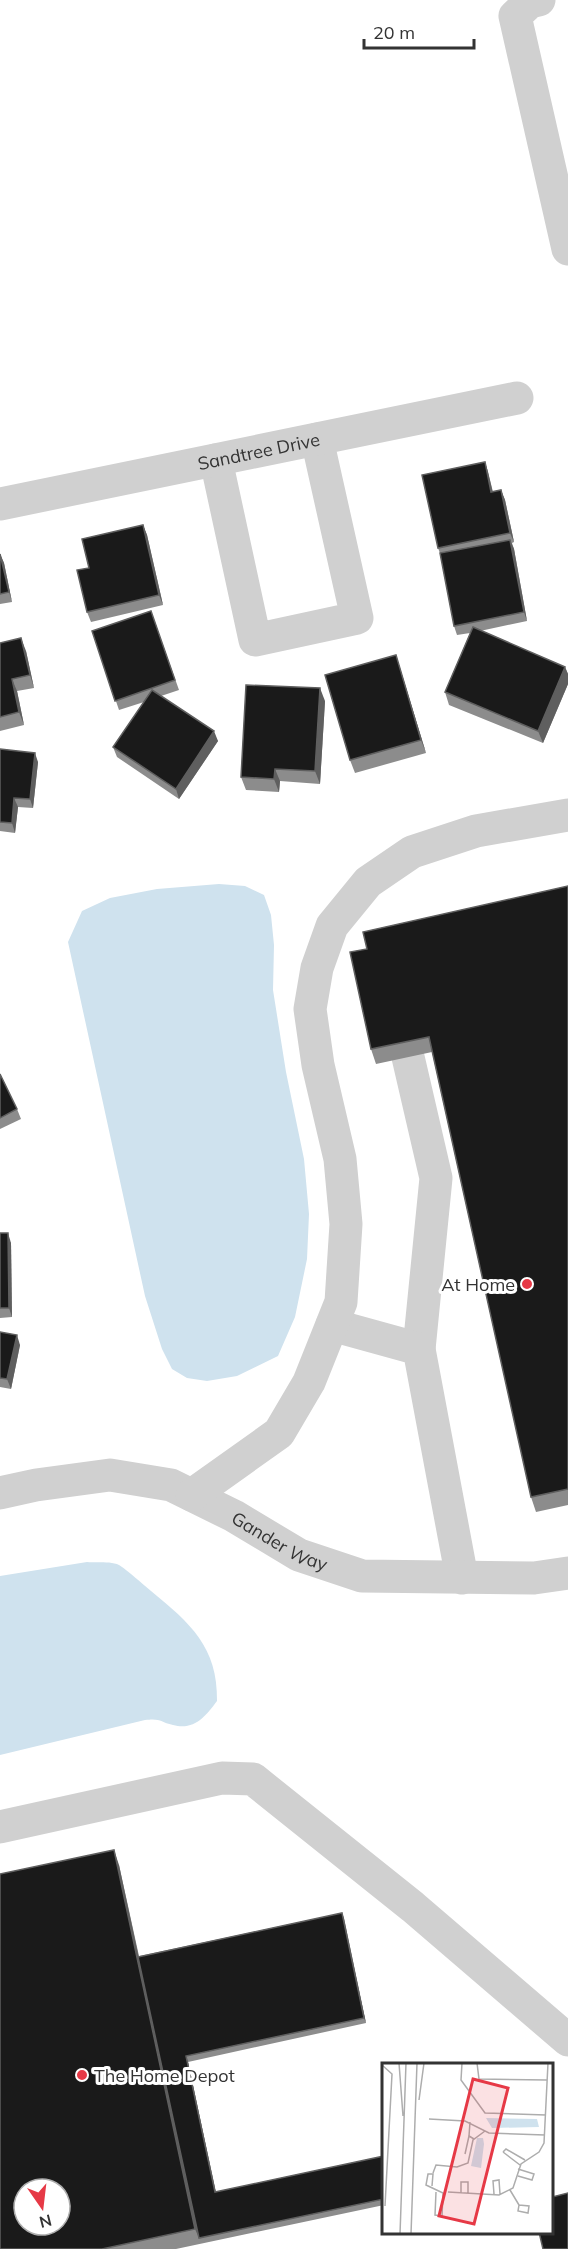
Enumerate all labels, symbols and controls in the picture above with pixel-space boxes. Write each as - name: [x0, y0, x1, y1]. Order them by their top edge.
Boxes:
- scale bar: [364, 12, 474, 50]
- text: 20 m: [373, 21, 415, 44]
- street label: Sandtree Drive: [196, 427, 322, 475]
- place label: At Home: [441, 1273, 515, 1296]
- marker: At Home: [520, 1277, 534, 1291]
- street label: Gander Way: [228, 1506, 331, 1575]
- inset map: [382, 2063, 553, 2234]
- place label: The Home Depot: [94, 2064, 235, 2087]
- marker: The Home Depot: [75, 2068, 89, 2082]
- north arrow: [12, 2177, 72, 2237]
- text: N: [37, 2210, 54, 2233]

